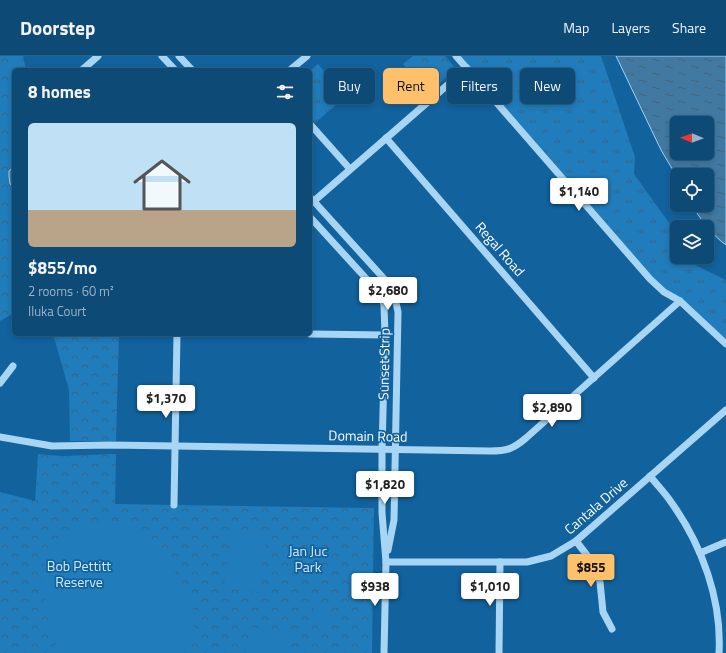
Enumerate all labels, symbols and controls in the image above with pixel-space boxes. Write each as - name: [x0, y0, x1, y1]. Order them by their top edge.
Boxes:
- text: Doorstep: [20, 13, 95, 42]
- text: Map: [563, 17, 589, 38]
- text: Layers: [611, 17, 650, 38]
- text: Share: [672, 17, 706, 38]
- chip: Buy: [324, 68, 375, 104]
- chip: Rent: [383, 68, 439, 104]
- chip: Filters: [447, 68, 512, 104]
- chip: New: [520, 68, 575, 104]
- text: 8 homes: [28, 79, 91, 105]
- icon: filters: [274, 81, 296, 103]
- north arrow: [670, 116, 714, 160]
- map controls: [670, 116, 714, 264]
- icon: home: [126, 149, 198, 221]
- button: locate: [670, 168, 714, 212]
- pin: $1,140: [546, 178, 612, 212]
- text: $1,140: [559, 181, 599, 201]
- street label: Regal Road: [471, 217, 530, 281]
- button: layers: [670, 220, 714, 264]
- text: $855/mo: [28, 255, 97, 281]
- pin: $2,680: [355, 277, 421, 311]
- text: $2,680: [368, 280, 408, 300]
- text: 2 rooms · 60 m²: [28, 281, 114, 301]
- text: Iluka Court: [28, 301, 86, 321]
- street label: Sunset Strip: [372, 328, 395, 400]
- pin: $1,370: [133, 385, 199, 419]
- text: $1,370: [146, 388, 186, 408]
- pin: $2,890: [519, 394, 585, 428]
- text: $2,890: [532, 397, 572, 417]
- street label: Domain Road: [328, 424, 408, 447]
- pin: $1,820: [352, 471, 418, 505]
- street label: Cantala Drive: [559, 472, 632, 539]
- text: $1,820: [365, 474, 405, 494]
- park label: Jan Juc Park: [288, 540, 328, 577]
- pin: $855: [567, 554, 615, 588]
- park label: Bob Pettitt Reserve: [47, 555, 111, 592]
- text: $855: [576, 557, 606, 577]
- pin: $938: [351, 573, 399, 607]
- pin: $1,010: [457, 573, 523, 607]
- text: $938: [360, 576, 390, 596]
- text: $1,010: [470, 576, 510, 596]

